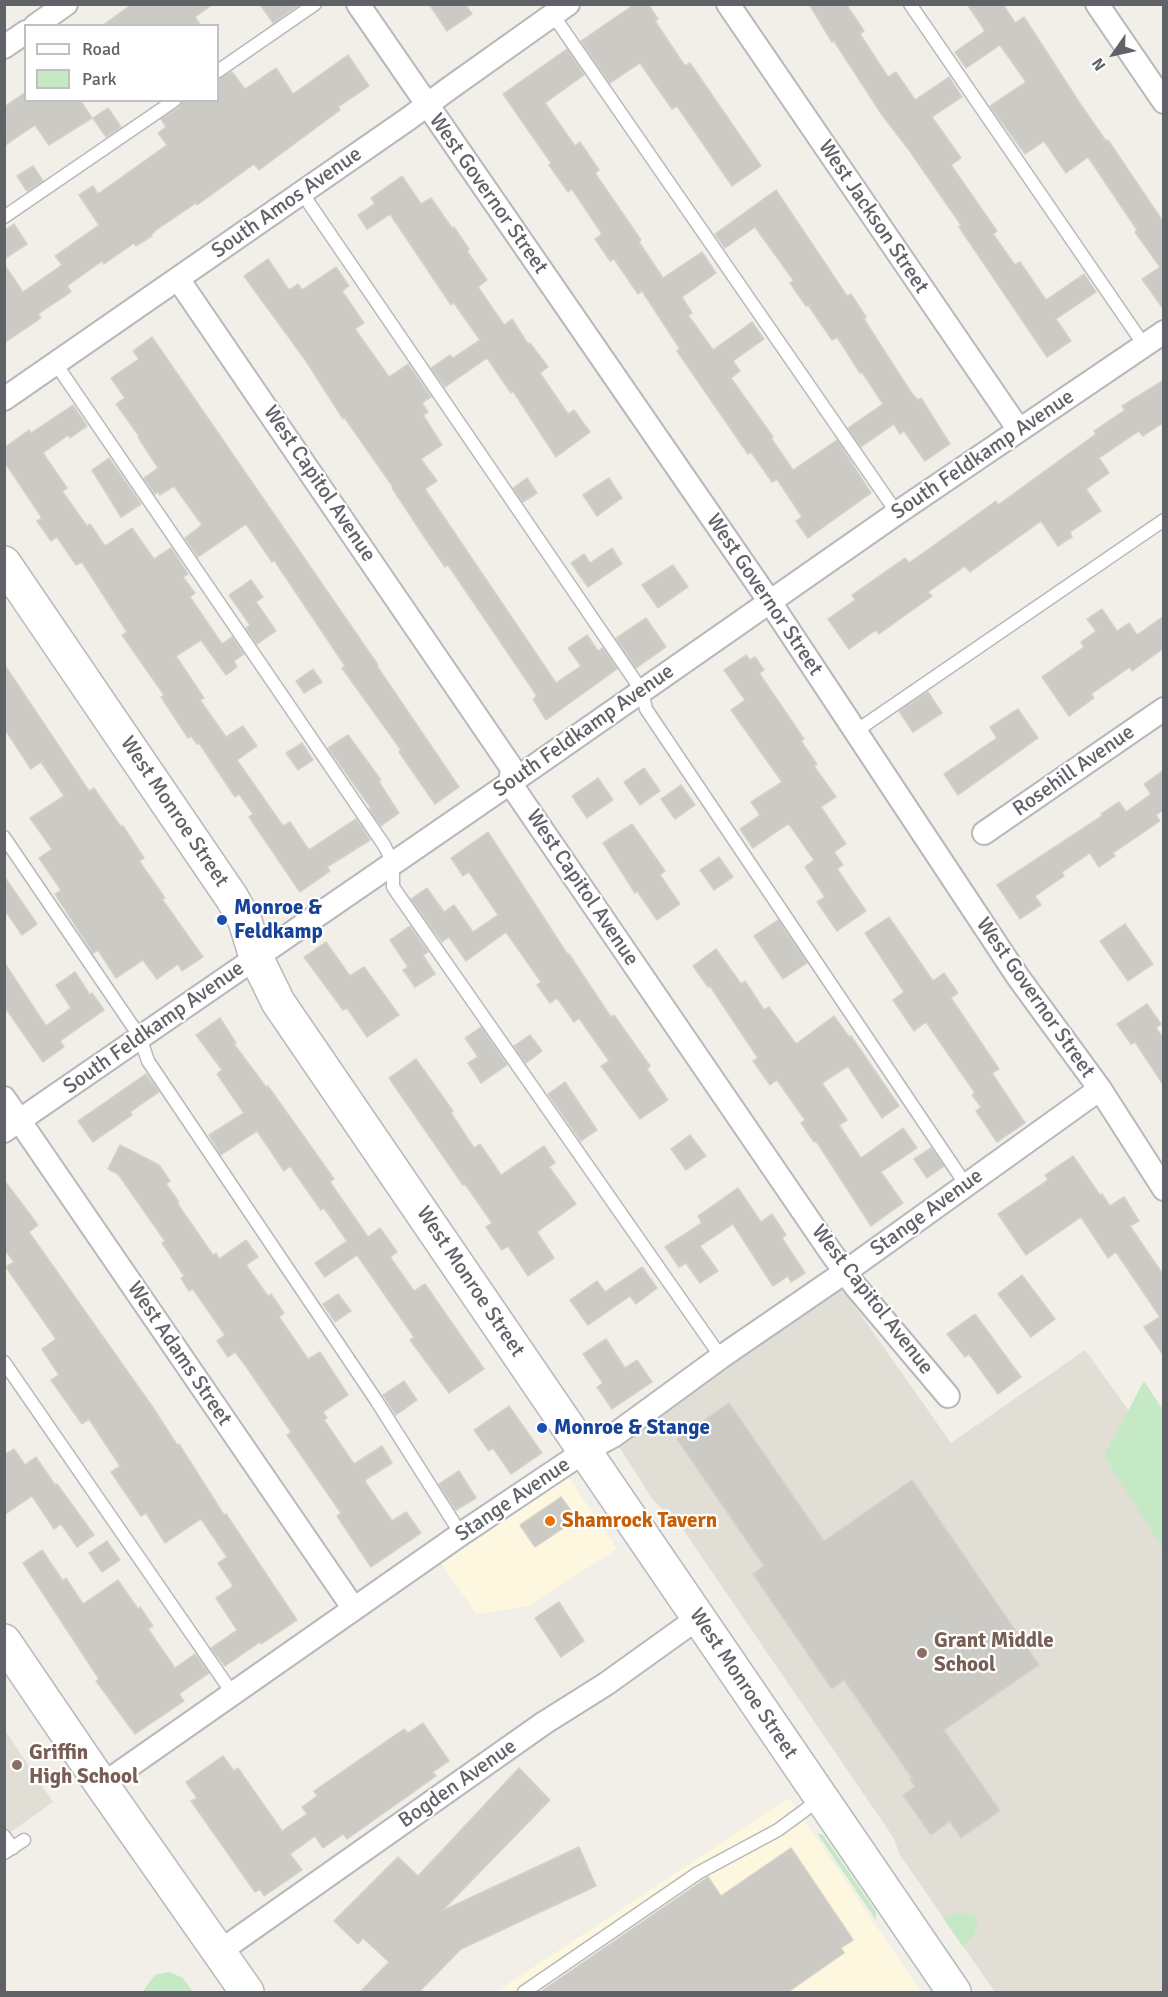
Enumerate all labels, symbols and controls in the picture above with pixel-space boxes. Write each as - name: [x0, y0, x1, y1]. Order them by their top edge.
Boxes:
- legend: [24, 24, 219, 102]
- north arrow: [1084, 24, 1144, 84]
- text: Road: [82, 38, 121, 60]
- text: N: [1088, 54, 1110, 74]
- text: Park: [82, 68, 117, 90]
- street label: West Governor Street: [423, 109, 553, 279]
- street label: West Jackson Street: [812, 136, 934, 298]
- street label: South Amos Avenue: [207, 142, 367, 264]
- street label: South Feldkamp Avenue: [887, 384, 1079, 526]
- street label: West Capitol Avenue: [257, 401, 381, 567]
- street label: West Governor Street: [700, 509, 828, 681]
- street label: South Feldkamp Avenue: [489, 659, 679, 803]
- street label: Rosehill Avenue: [1008, 720, 1140, 822]
- street label: West Monroe Street: [114, 732, 234, 892]
- street label: West Capitol Avenue: [520, 805, 644, 971]
- place label: Monroe & Feldkamp: [234, 895, 323, 945]
- marker: Monroe & Feldkamp: [215, 913, 229, 927]
- street label: West Governor Street: [970, 913, 1100, 1083]
- street label: South Feldkamp Avenue: [59, 956, 249, 1100]
- street label: Stange Avenue: [866, 1164, 988, 1262]
- street label: West Monroe Street: [410, 1202, 530, 1362]
- street label: West Capitol Avenue: [806, 1220, 938, 1380]
- street label: West Adams Street: [121, 1277, 237, 1431]
- place label: Monroe & Stange: [554, 1415, 710, 1441]
- marker: Monroe & Stange: [535, 1421, 549, 1435]
- street label: Stange Avenue: [451, 1452, 575, 1548]
- place label: Shamrock Tavern: [562, 1508, 717, 1534]
- marker: Shamrock Tavern: [543, 1514, 557, 1528]
- street label: West Monroe Street: [683, 1604, 803, 1764]
- place label: Grant Middle School: [934, 1628, 1054, 1678]
- marker: Grant Middle School: [915, 1646, 929, 1660]
- street label: Bogden Avenue: [394, 1734, 522, 1834]
- place label: Griffin High School: [29, 1740, 139, 1790]
- marker: Griffin High School: [10, 1758, 24, 1772]

